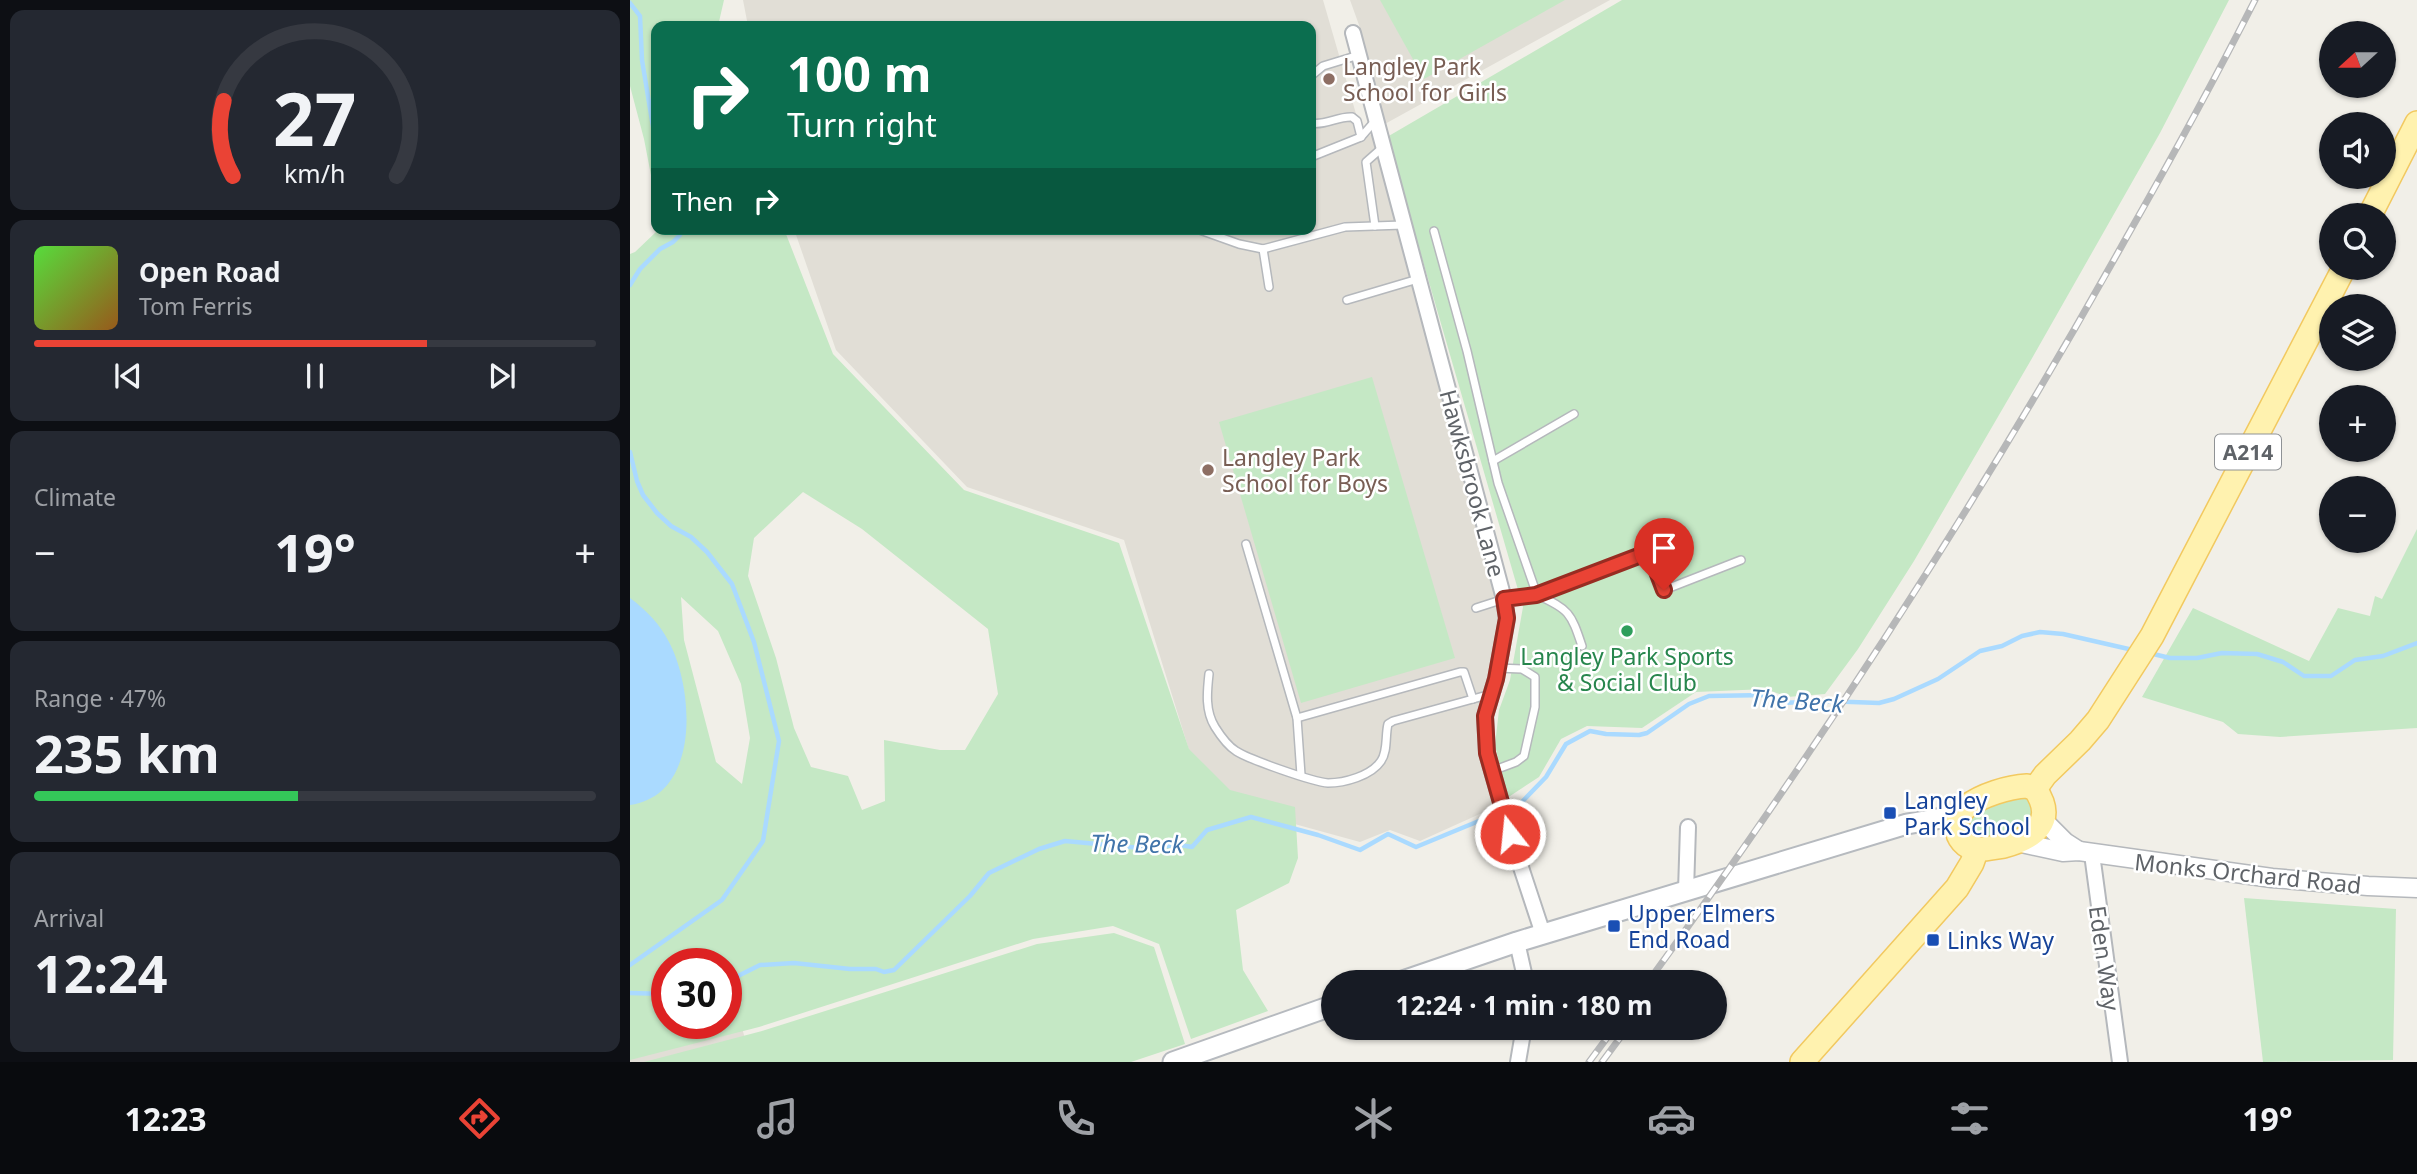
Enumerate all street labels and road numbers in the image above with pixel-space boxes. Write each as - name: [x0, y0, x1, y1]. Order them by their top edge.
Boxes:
- street label: Hawksbrook Lane: [1433, 386, 1513, 580]
- road number: A214: [2215, 434, 2281, 470]
- street label: Monks Orchard Road: [2133, 845, 2363, 901]
- street label: Eden Way: [2082, 903, 2128, 1013]

